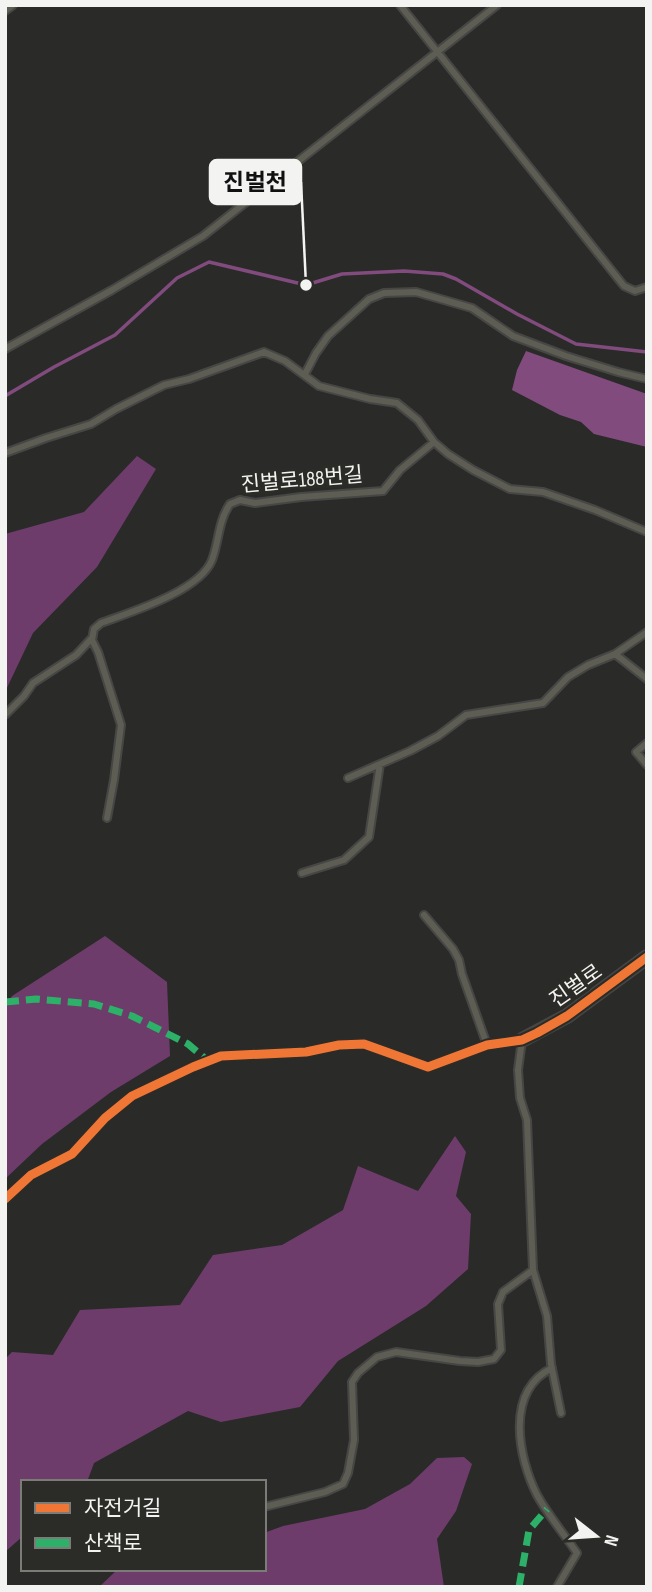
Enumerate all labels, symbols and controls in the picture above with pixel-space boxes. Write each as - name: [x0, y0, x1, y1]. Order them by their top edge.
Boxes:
- callout: 진벌천: [210, 160, 301, 204]
- text: 진벌천: [223, 169, 287, 197]
- street label: 진벌로188번길: [240, 462, 364, 498]
- street label: 진벌로: [545, 959, 607, 1013]
- legend: [21, 1480, 266, 1571]
- text: 자전거길: [84, 1496, 161, 1521]
- north arrow: [561, 1501, 631, 1571]
- text: 산책로: [84, 1531, 142, 1556]
- text: N: [598, 1532, 623, 1549]

